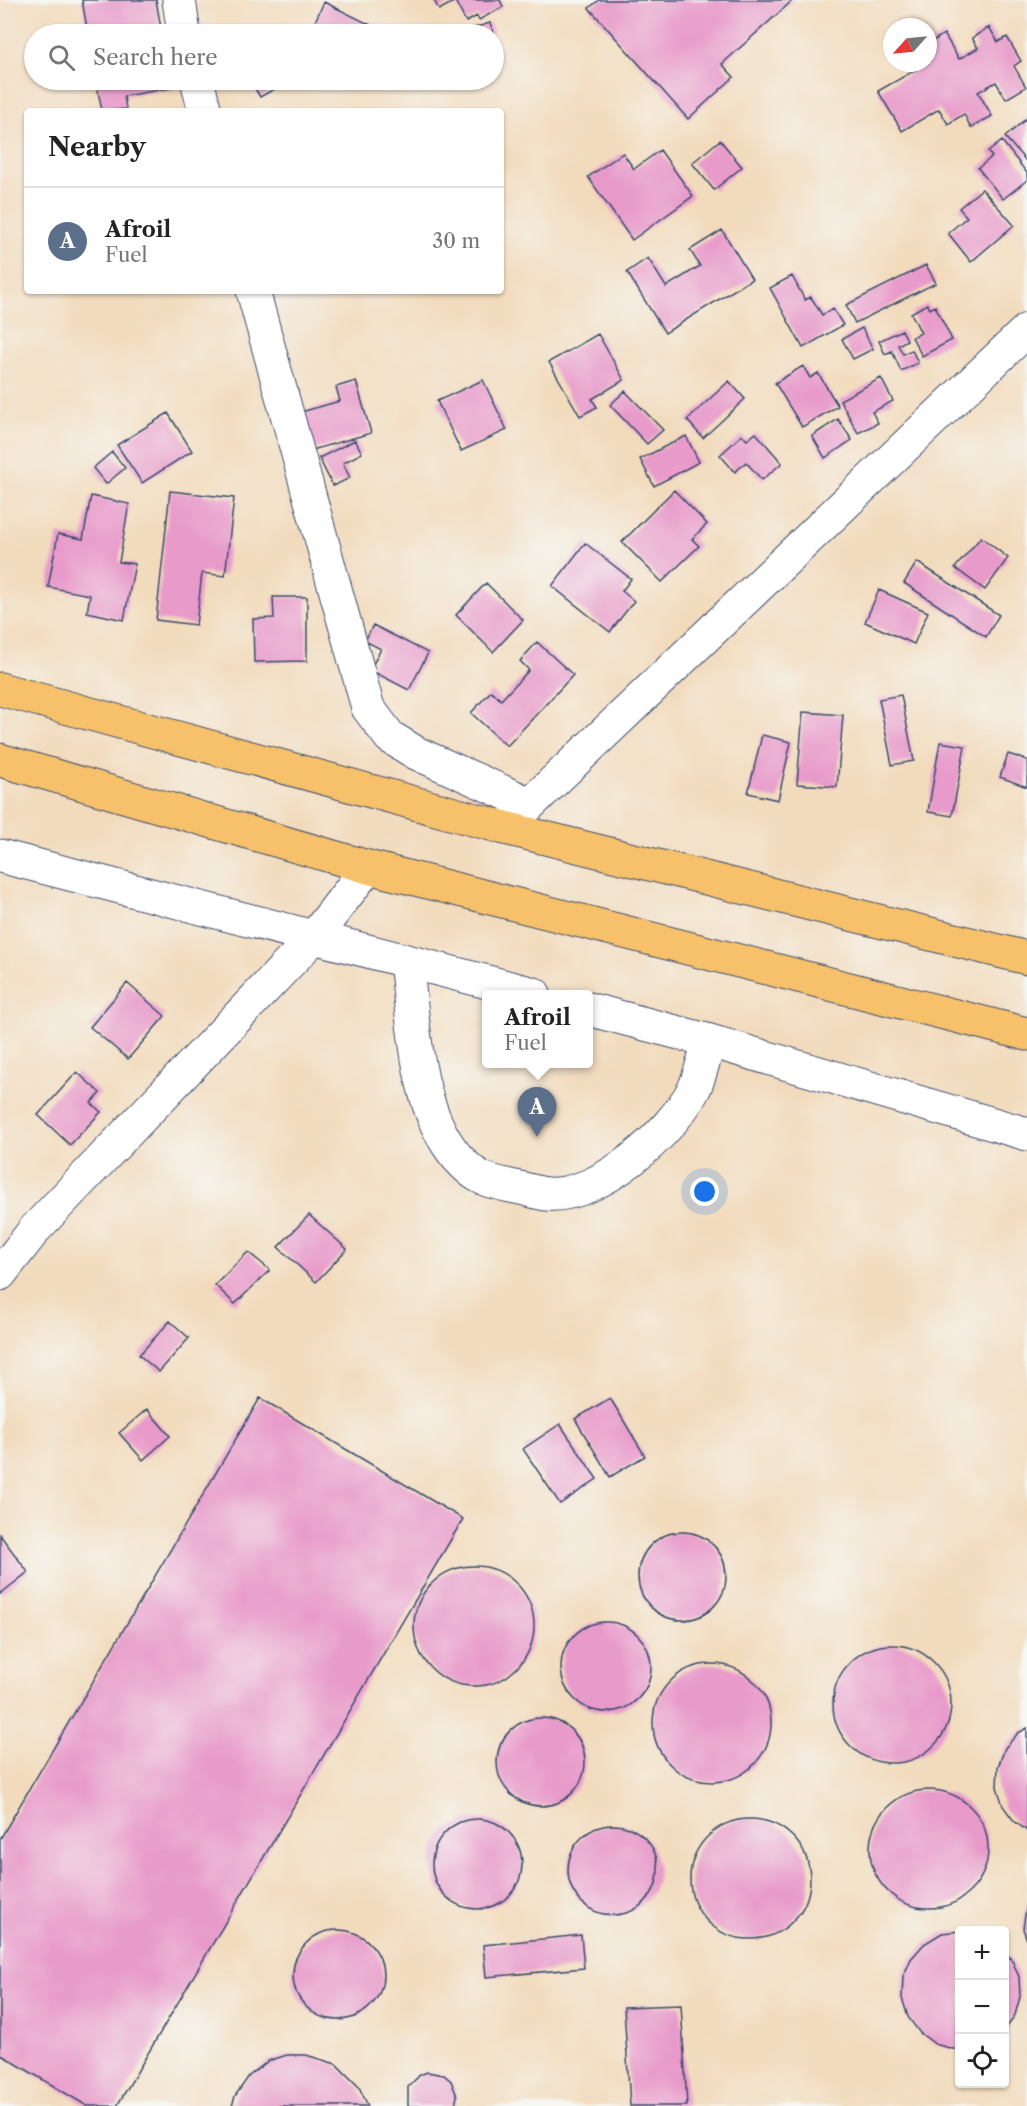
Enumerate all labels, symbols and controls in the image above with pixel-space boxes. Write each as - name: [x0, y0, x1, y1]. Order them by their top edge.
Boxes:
- north arrow: [883, 18, 937, 72]
- search box: [24, 24, 504, 90]
- icon: search: [45, 41, 78, 74]
- text: Search here: [93, 44, 218, 71]
- text: Nearby: [48, 131, 146, 163]
- text: Afroil: [105, 216, 171, 243]
- text: A: [60, 229, 75, 253]
- text: 30 m: [432, 229, 480, 253]
- text: Fuel: [105, 243, 147, 267]
- popup: [482, 990, 593, 1068]
- text: Afroil: [504, 1004, 571, 1031]
- text: Fuel: [504, 1031, 547, 1055]
- pin: A: [518, 1088, 556, 1137]
- your location: [690, 1177, 719, 1206]
- map controls: [955, 1926, 1009, 2088]
- button: +: [955, 1926, 1009, 1980]
- button: −: [955, 1980, 1009, 2034]
- button: locate: [955, 2034, 1009, 2088]

